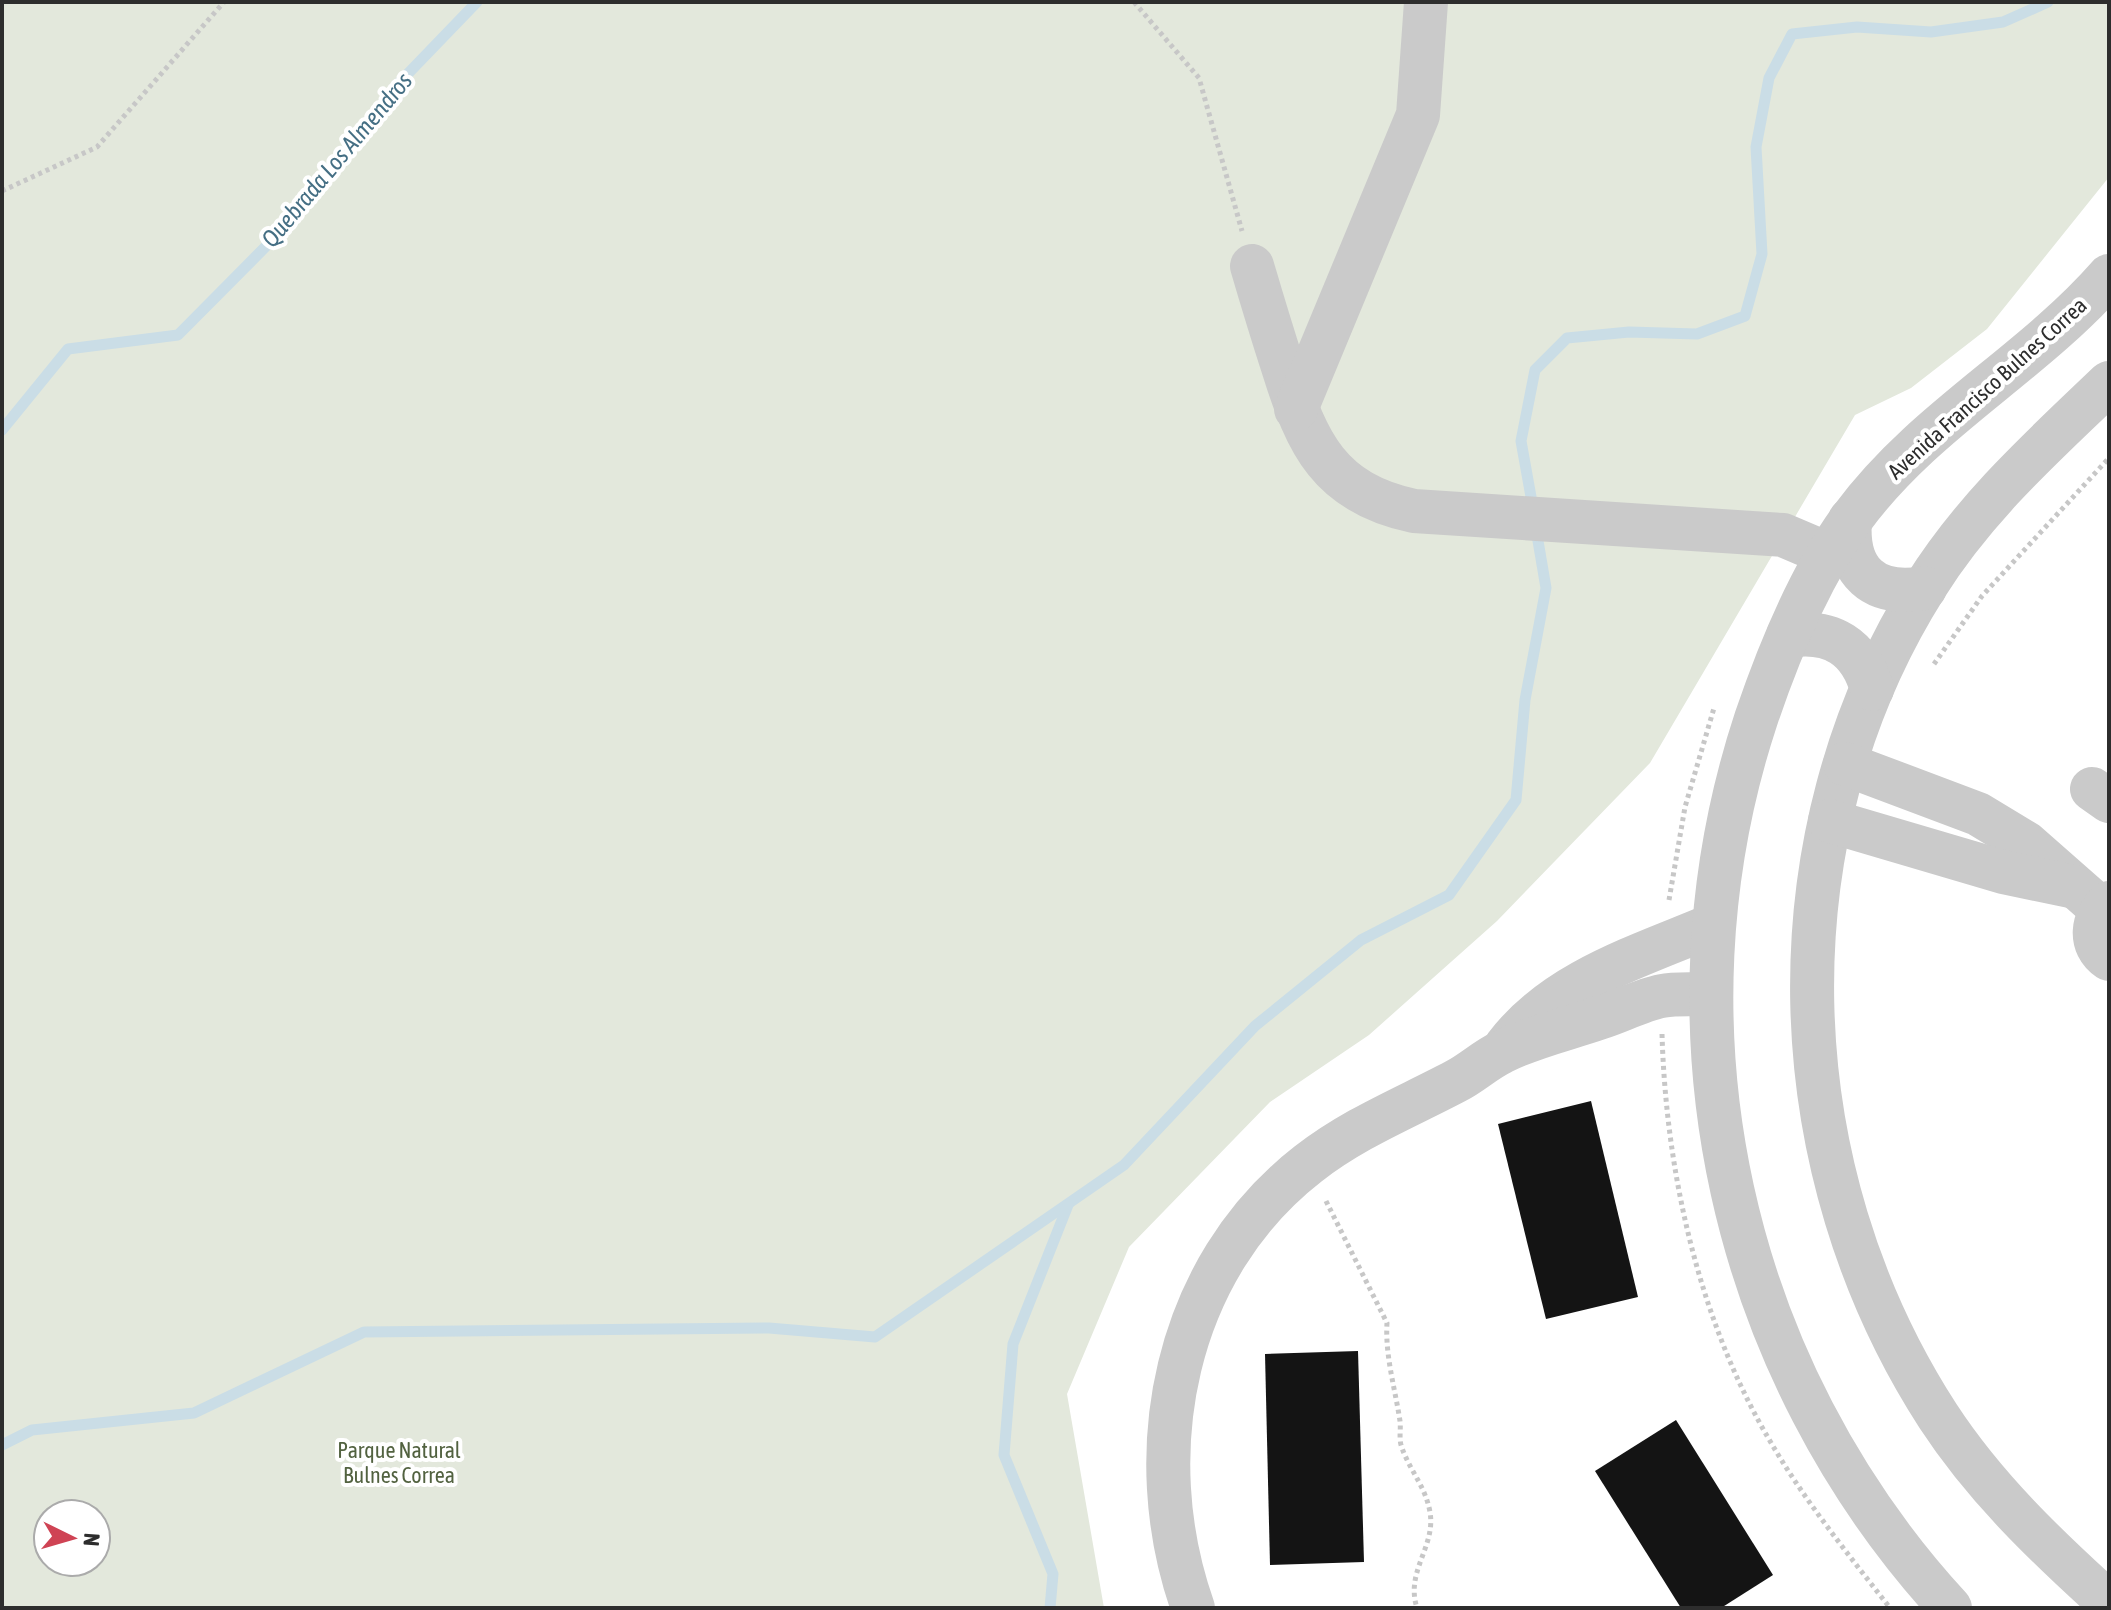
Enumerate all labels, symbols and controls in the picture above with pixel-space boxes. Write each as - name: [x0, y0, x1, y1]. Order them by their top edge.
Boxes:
- water label: Quebrada Los Almendros: [256, 67, 417, 252]
- street label: Avenida Francisco Bulnes Correa: [1882, 292, 2092, 484]
- park label: Parque Natural Bulnes Correa: [337, 1437, 461, 1488]
- north arrow: [32, 1498, 112, 1578]
- text: N: [78, 1532, 105, 1547]

